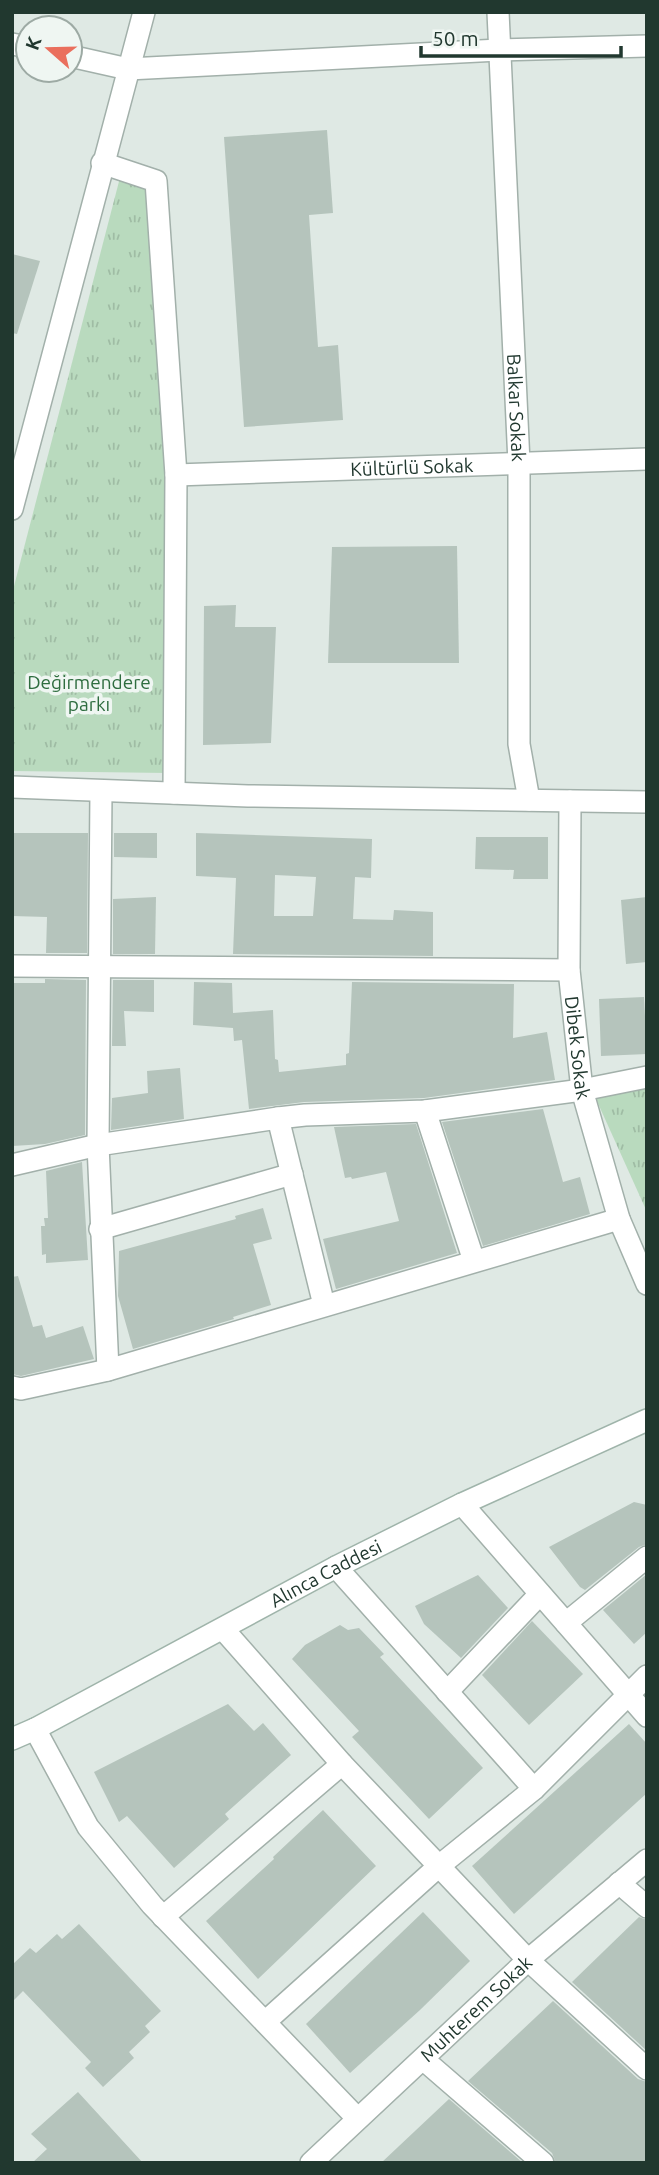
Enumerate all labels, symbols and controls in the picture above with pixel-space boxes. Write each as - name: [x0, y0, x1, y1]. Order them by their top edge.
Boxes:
- north arrow: [14, 14, 84, 84]
- scale bar: [421, 14, 620, 58]
- text: 50 m: [432, 26, 479, 50]
- text: K: [21, 33, 46, 53]
- street label: Balkar Sokak: [503, 353, 530, 462]
- street label: Kültürlü Sokak: [350, 454, 474, 480]
- park label: Değirmendere parkı: [27, 671, 151, 715]
- street label: Dibek Sokak: [561, 995, 595, 1102]
- street label: Alınca Caddesi: [266, 1535, 385, 1611]
- street label: Muhterem Sokak: [416, 1951, 537, 2066]

